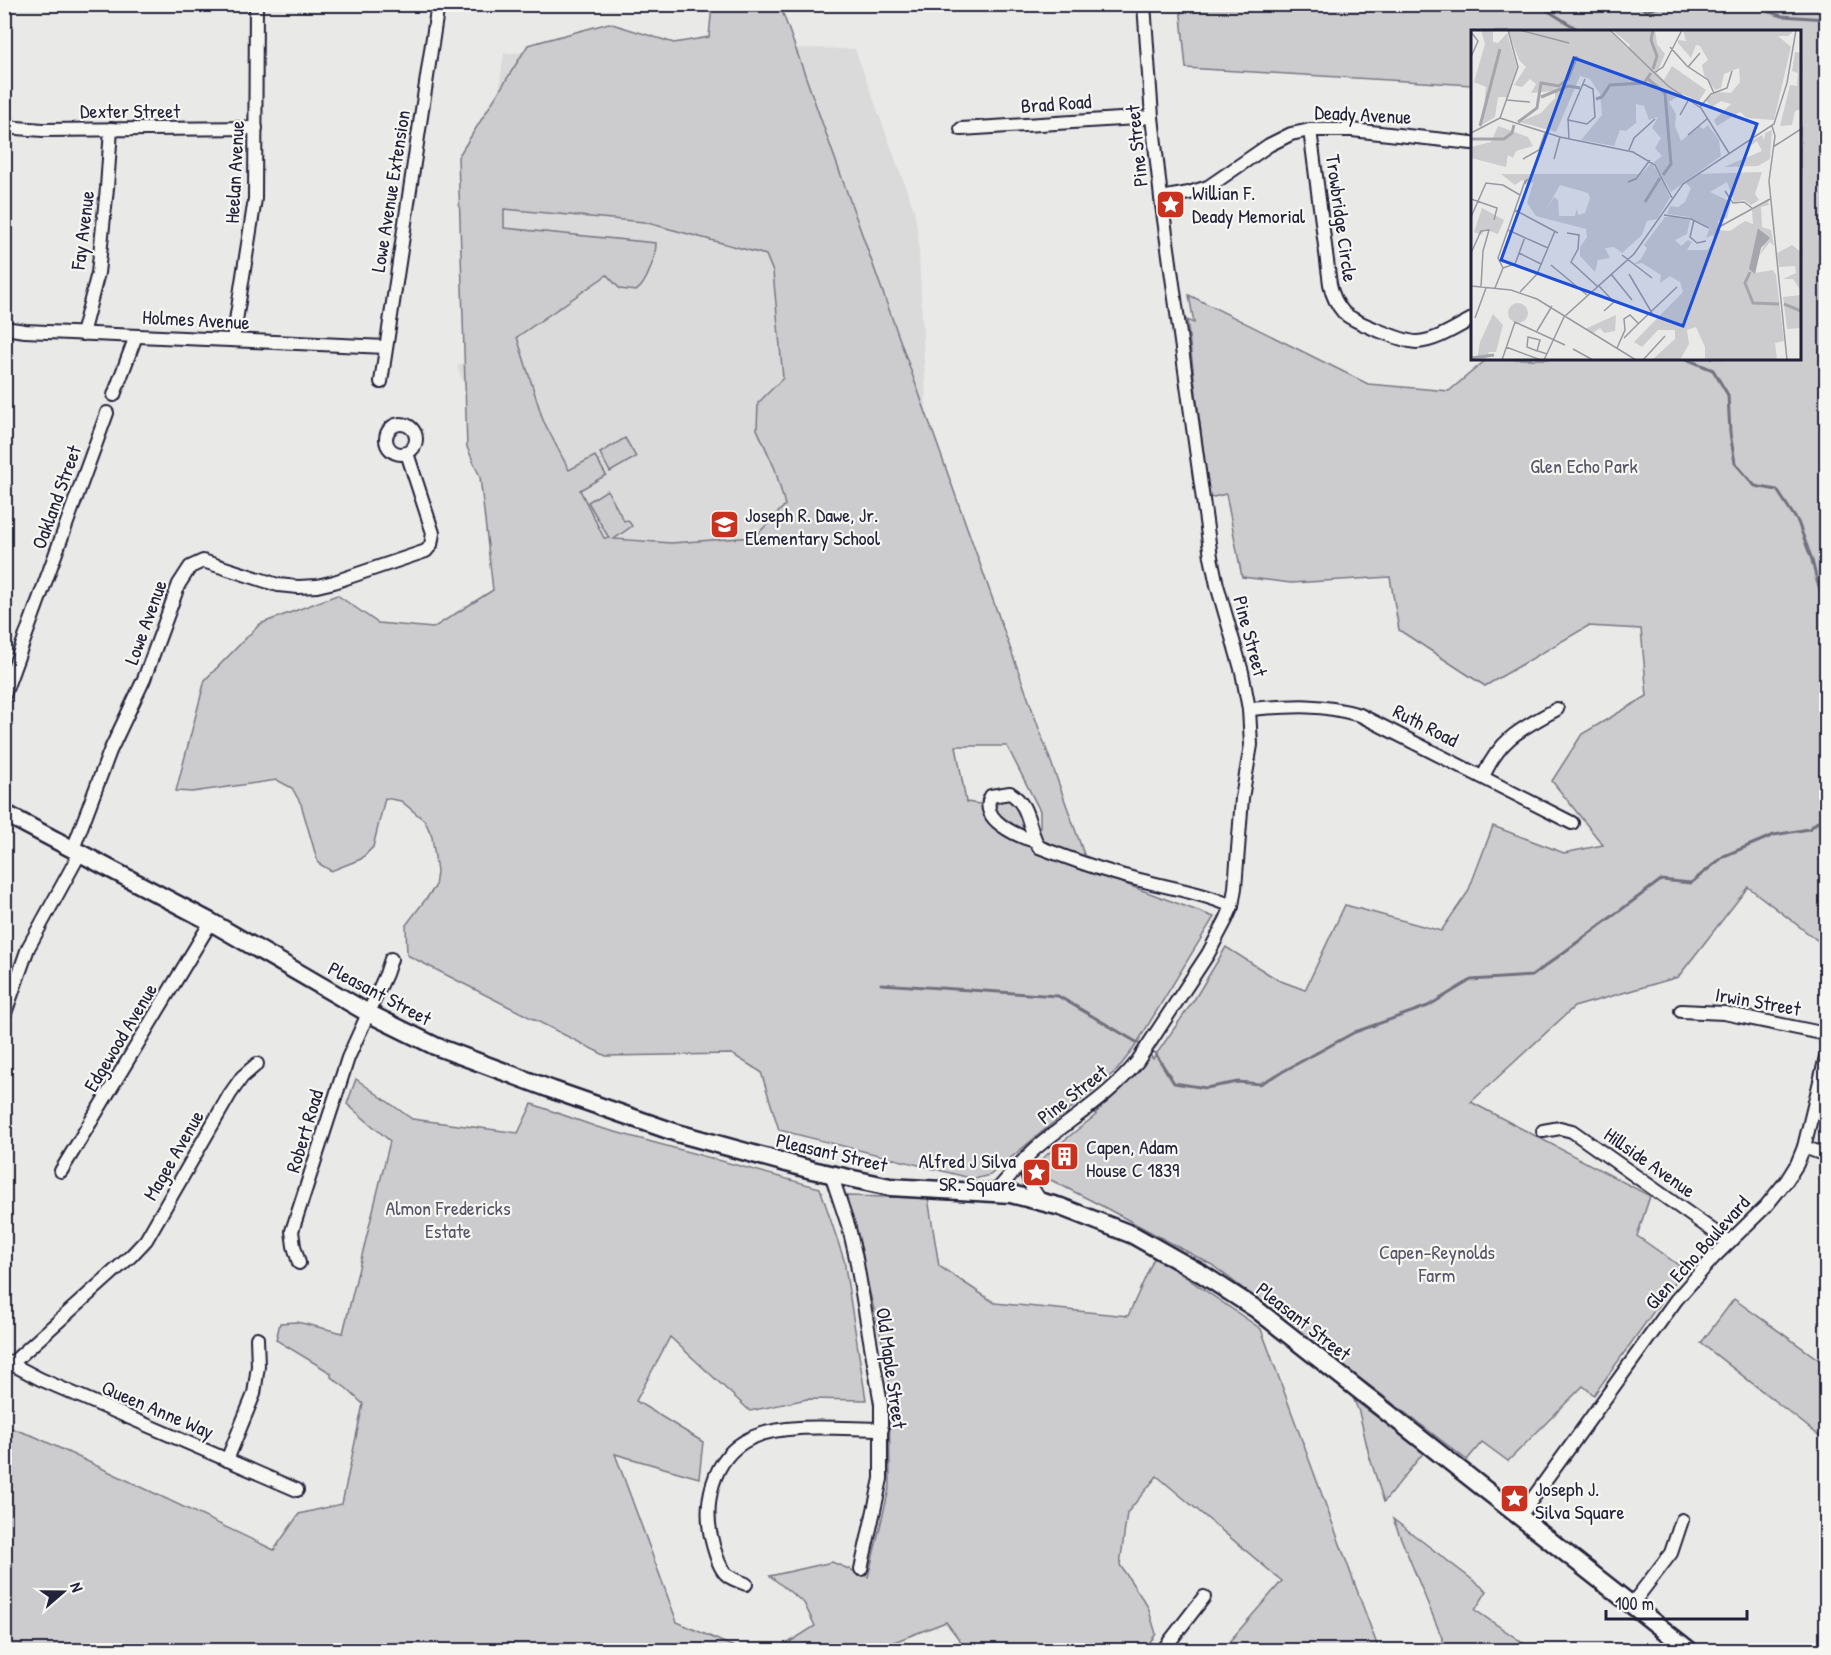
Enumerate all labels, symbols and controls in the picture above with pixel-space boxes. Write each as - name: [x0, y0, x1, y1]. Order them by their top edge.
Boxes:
- inset map: [1471, 30, 1801, 360]
- street label: Brad Road: [1020, 87, 1092, 119]
- street label: Dexter Street: [80, 97, 181, 124]
- street label: Deady Avenue: [1314, 98, 1412, 130]
- street label: Pine Street: [1118, 103, 1154, 188]
- street label: Lowe Avenue Extension: [364, 108, 416, 274]
- street label: Heelan Avenue: [218, 120, 250, 224]
- street label: Trowbridge Circle: [1320, 153, 1364, 283]
- place label: Willian F. Deady Memorial: [1192, 179, 1306, 229]
- place icon: Willian F. Deady Memorial: [1155, 188, 1187, 220]
- street label: Fay Avenue: [64, 189, 100, 272]
- street label: Holmes Avenue: [142, 303, 250, 335]
- street label: Oakland Street: [25, 440, 88, 553]
- park label: Glen Echo Park: [1530, 452, 1638, 479]
- place label: Joseph R. Dawe, Jr. Elementary School: [745, 501, 881, 551]
- school or university icon: Joseph R. Dawe, Jr. Elementary School: [708, 509, 740, 541]
- street label: Lowe Avenue: [117, 576, 173, 668]
- street label: Pine Street: [1227, 593, 1275, 680]
- street label: Ruth Road: [1389, 697, 1463, 753]
- street label: Pleasant Street: [324, 954, 437, 1032]
- street label: Edgewood Avenue: [77, 978, 163, 1096]
- street label: Irwin Street: [1713, 980, 1804, 1022]
- street label: Pine Street: [1031, 1057, 1114, 1130]
- street label: Robert Road: [279, 1086, 329, 1176]
- street label: Magee Avenue: [136, 1105, 210, 1205]
- street label: Hillside Avenue: [1599, 1121, 1701, 1203]
- street label: Pleasant Street: [774, 1126, 891, 1178]
- place label: Capen, Adam House C 1839: [1086, 1133, 1179, 1183]
- building icon: Capen, Adam House C 1839: [1049, 1141, 1081, 1173]
- place label: Alfred J Silva SR. Square: [919, 1147, 1016, 1197]
- place icon: Alfred J Silva SR. Square: [1021, 1156, 1053, 1188]
- street label: Glen Echo Boulevard: [1638, 1189, 1756, 1315]
- park label: Almon Fredericks Estate: [385, 1194, 511, 1244]
- park label: Capen-Reynolds Farm: [1379, 1238, 1495, 1288]
- street label: Pleasant Street: [1251, 1275, 1358, 1367]
- street label: Old Maple Street: [870, 1306, 914, 1431]
- street label: Queen Anne Way: [98, 1373, 218, 1445]
- place label: Joseph J. Silva Square: [1535, 1475, 1624, 1525]
- place icon: Joseph J. Silva Square: [1498, 1483, 1530, 1515]
- north arrow: [33, 1562, 93, 1622]
- text: N: [65, 1579, 89, 1595]
- scale bar: [1606, 1583, 1747, 1621]
- text: 100 m: [1615, 1591, 1654, 1616]

